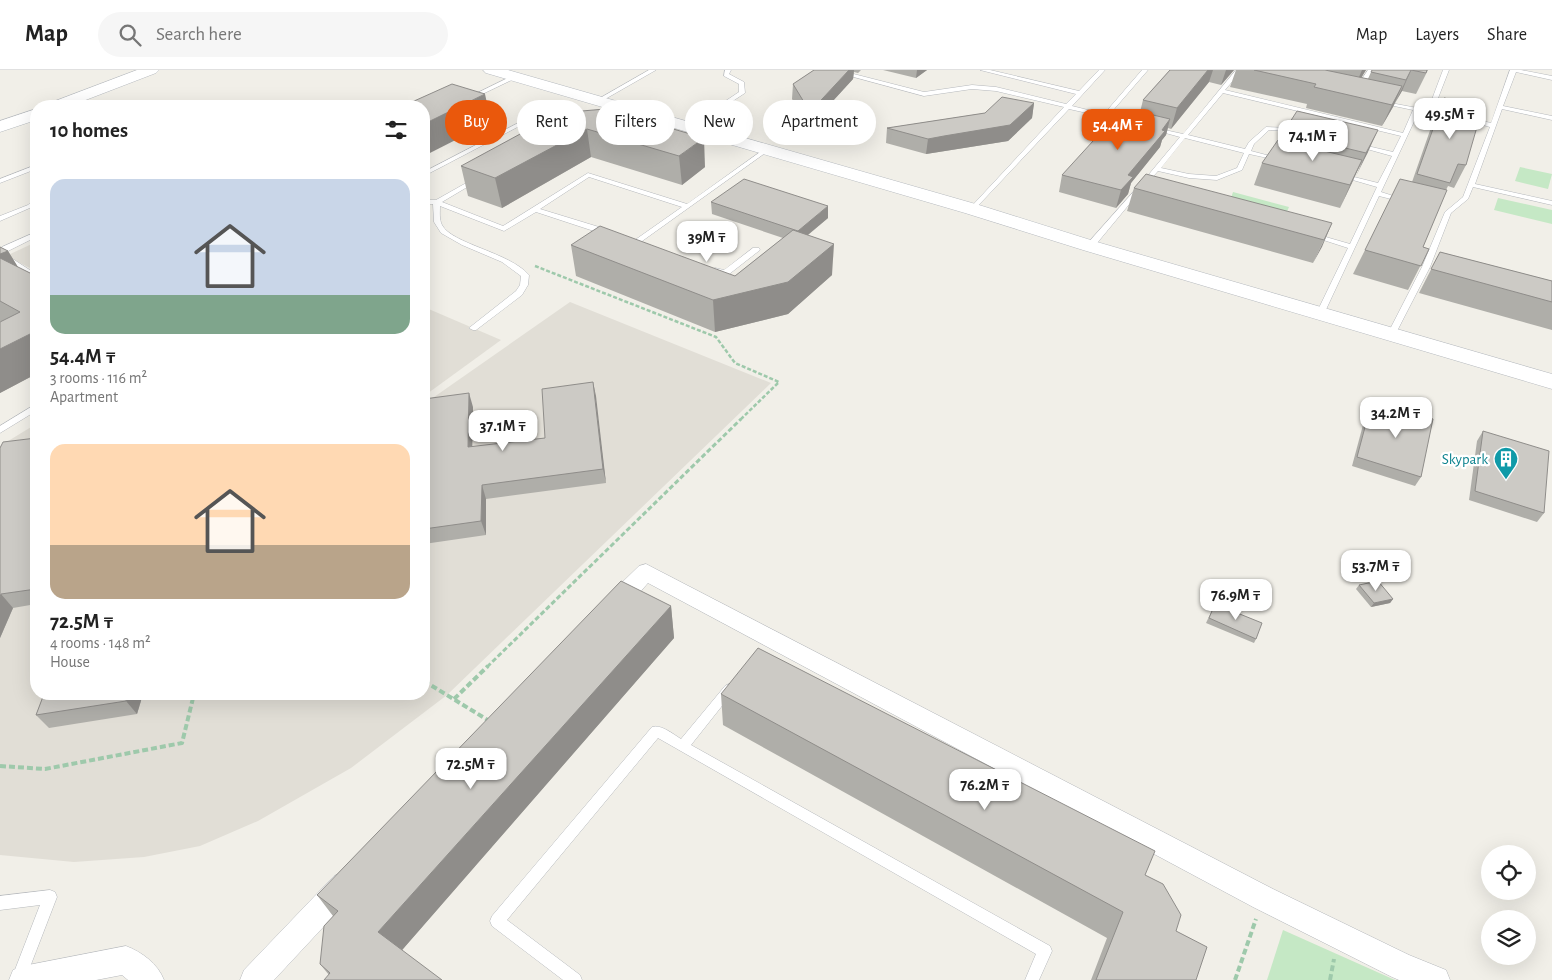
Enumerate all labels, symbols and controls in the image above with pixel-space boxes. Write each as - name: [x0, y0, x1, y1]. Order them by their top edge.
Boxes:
- search box: [98, 12, 448, 57]
- icon: search: [116, 21, 144, 49]
- text: Map: [25, 22, 68, 46]
- text: Search here: [156, 25, 242, 44]
- text: Map: [1356, 26, 1387, 44]
- text: Layers: [1415, 26, 1459, 44]
- text: Share: [1487, 26, 1527, 44]
- pin: 49.5M ₸: [1404, 98, 1496, 140]
- chip: Buy: [445, 100, 507, 145]
- chip: Rent: [517, 100, 586, 145]
- chip: Filters: [596, 100, 675, 145]
- chip: New: [685, 100, 753, 145]
- chip: Apartment: [763, 100, 876, 145]
- text: 49.5M ₸: [1425, 106, 1475, 122]
- pin: 54.4M ₸: [1072, 108, 1164, 151]
- icon: filters: [382, 116, 410, 144]
- text: 54.4M ₸: [1093, 117, 1143, 133]
- pin: 74.1M ₸: [1267, 119, 1359, 162]
- text: 10 homes: [50, 120, 128, 141]
- text: 74.1M ₸: [1289, 128, 1337, 144]
- icon: home: [185, 211, 275, 301]
- pin: 39M ₸: [672, 220, 742, 263]
- text: 39M ₸: [688, 229, 726, 245]
- text: 54.4M ₸: [50, 346, 116, 367]
- text: 3 rooms · 116 m²: [50, 370, 147, 386]
- text: Apartment: [50, 389, 118, 405]
- pin: 34.2M ₸: [1350, 396, 1442, 439]
- text: 34.2M ₸: [1371, 405, 1421, 421]
- pin: 37.1M ₸: [457, 410, 549, 452]
- text: 37.1M ₸: [479, 418, 527, 434]
- building icon: Skypark: [1493, 446, 1519, 480]
- place label: Skypark: [1442, 452, 1488, 467]
- icon: home: [185, 476, 275, 566]
- pin: 53.7M ₸: [1330, 550, 1422, 592]
- text: 53.7M ₸: [1352, 558, 1400, 574]
- pin: 76.9M ₸: [1190, 578, 1282, 621]
- text: 76.9M ₸: [1211, 587, 1261, 603]
- text: 72.5M ₸: [50, 611, 114, 632]
- text: 4 rooms · 148 m²: [50, 635, 151, 651]
- text: House: [50, 654, 90, 670]
- pin: 72.5M ₸: [425, 748, 517, 790]
- text: 72.5M ₸: [447, 756, 495, 772]
- pin: 76.2M ₸: [939, 768, 1031, 811]
- text: 76.2M ₸: [960, 777, 1010, 793]
- map controls: [1481, 845, 1536, 965]
- button: locate: [1481, 845, 1536, 900]
- button: layers: [1481, 910, 1536, 965]

